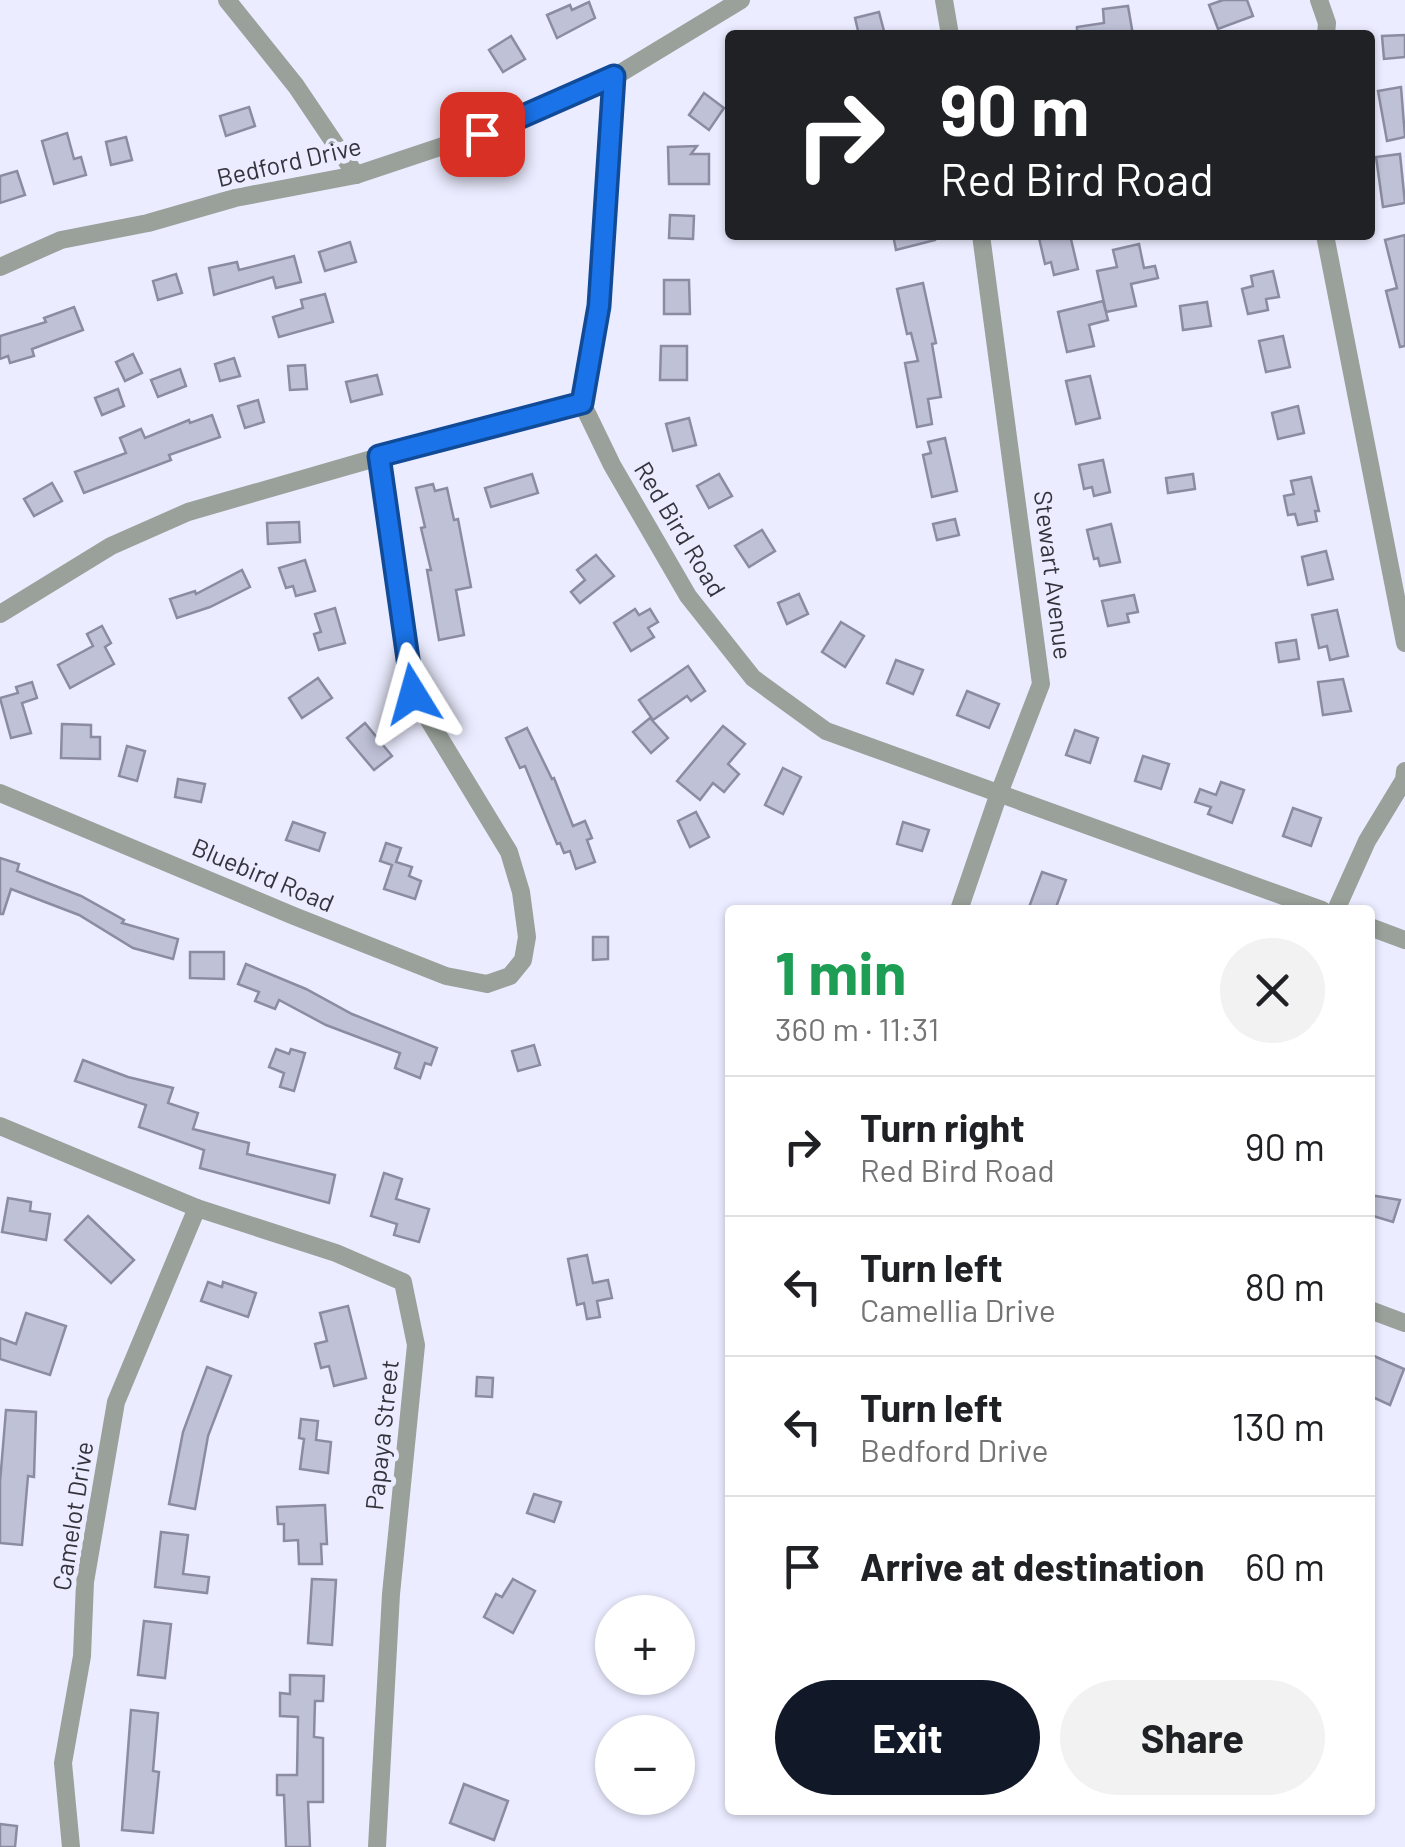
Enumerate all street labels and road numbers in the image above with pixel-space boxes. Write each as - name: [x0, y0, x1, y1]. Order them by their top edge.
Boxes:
- street label: Bedford Drive: [214, 130, 364, 192]
- street label: Red Bird Road: [629, 456, 733, 601]
- street label: Stewart Avenue: [1029, 489, 1079, 661]
- street label: Bluebird Road: [188, 831, 339, 917]
- street label: Papaya Street: [358, 1358, 404, 1512]
- street label: Camelot Drive: [45, 1439, 99, 1593]

